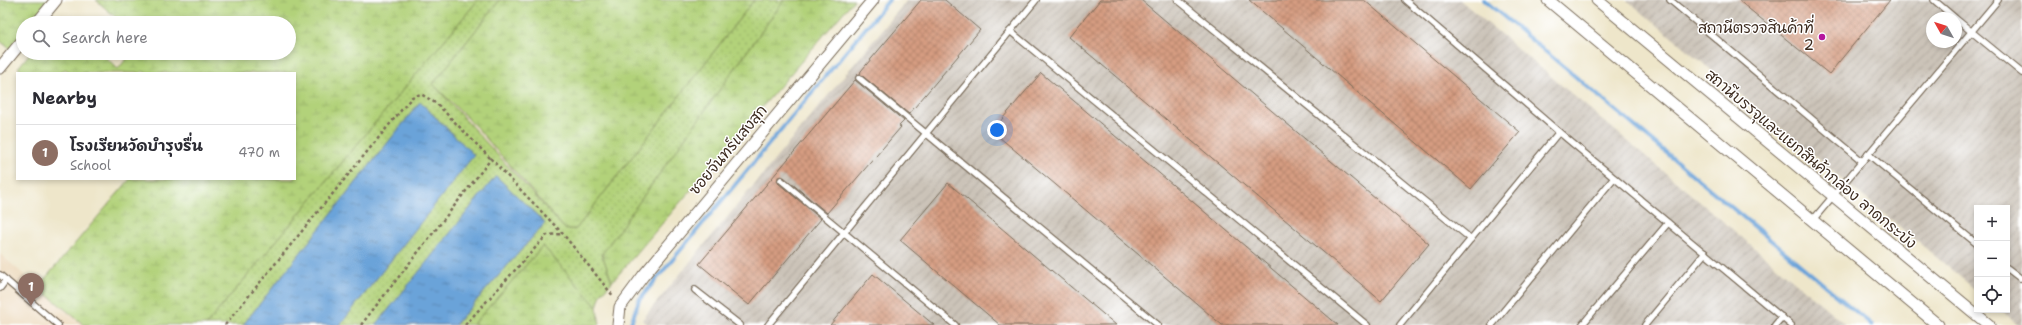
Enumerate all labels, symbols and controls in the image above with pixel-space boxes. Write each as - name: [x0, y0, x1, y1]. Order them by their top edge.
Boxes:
- north arrow: [1926, 12, 1962, 48]
- place label: สถานีตรวจสินค้าที่ 2: [1698, 14, 1815, 55]
- search box: [16, 16, 296, 60]
- icon: search: [30, 27, 52, 49]
- text: Search here: [62, 28, 148, 48]
- marker: สถานีตรวจสินค้าที่ 2: [1817, 32, 1827, 42]
- street label: สถานีบรรจุและแยกสินค้ากล่อง ลาดกระบัง: [1701, 65, 1921, 254]
- text: Nearby: [32, 87, 97, 109]
- street label: ซอยจันทร์แสงสุก: [684, 101, 772, 200]
- your location: [987, 120, 1007, 140]
- text: โรงเรียนวัดบำรุงรื่น: [70, 136, 203, 156]
- text: 1: [42, 144, 48, 161]
- text: 470 m: [238, 144, 280, 161]
- text: School: [70, 157, 111, 174]
- map controls: [1974, 205, 2010, 313]
- button: +: [1974, 205, 2010, 241]
- button: −: [1974, 241, 2010, 277]
- pin: 1: [18, 273, 44, 306]
- button: locate: [1974, 277, 2010, 313]

